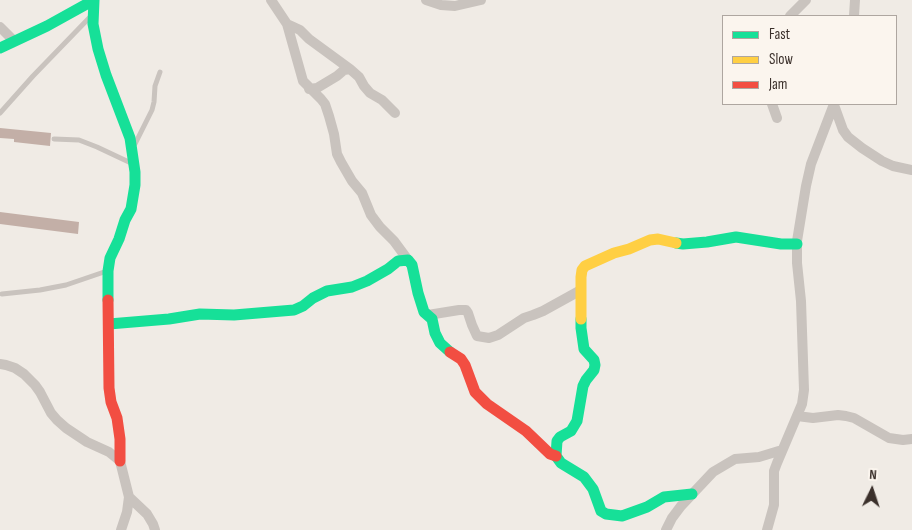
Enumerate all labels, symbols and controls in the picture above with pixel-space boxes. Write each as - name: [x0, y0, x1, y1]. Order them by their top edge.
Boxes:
- legend: [722, 15, 897, 105]
- text: Fast: [769, 25, 790, 44]
- text: Slow: [769, 50, 793, 69]
- text: Jam: [769, 75, 787, 94]
- north arrow: [847, 465, 897, 515]
- text: N: [869, 466, 877, 483]

